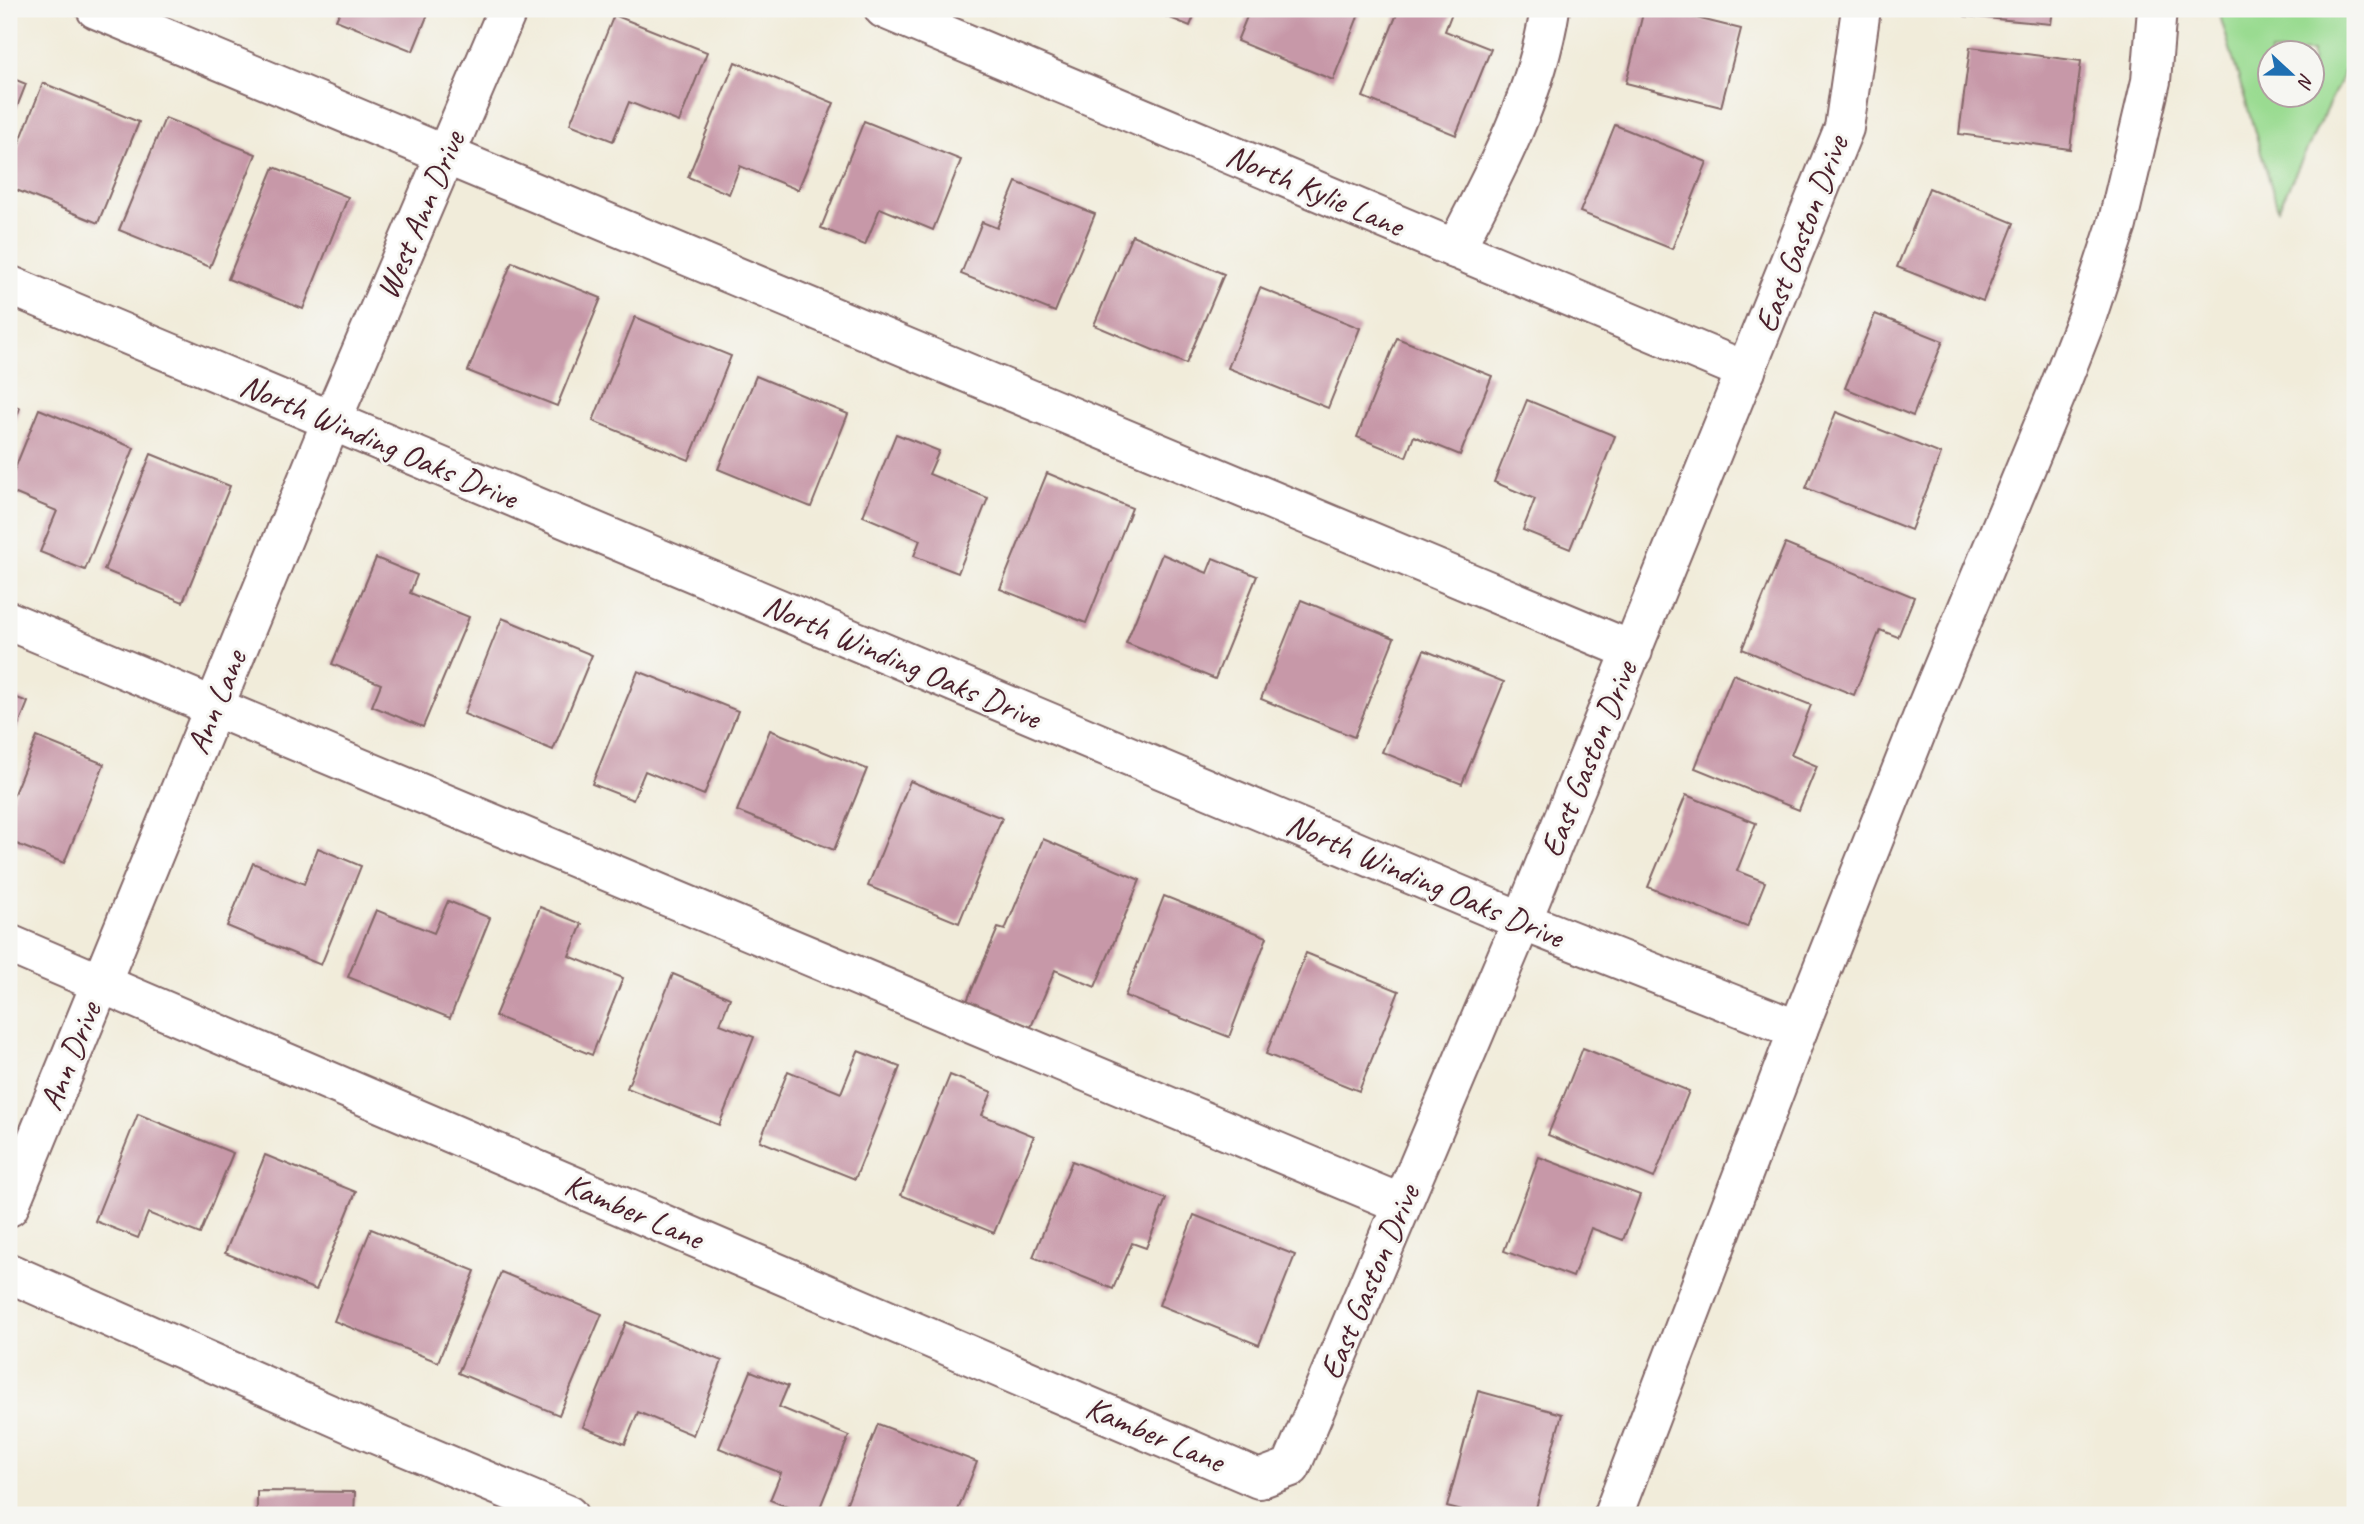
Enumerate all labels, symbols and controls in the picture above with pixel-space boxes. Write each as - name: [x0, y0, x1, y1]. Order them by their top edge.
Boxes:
- north arrow: [2256, 38, 2326, 108]
- text: N: [2291, 70, 2319, 93]
- street label: West Ann Drive: [366, 123, 475, 305]
- street label: East Gaston Drive: [1744, 128, 1859, 338]
- street label: North Kylie Lane: [1220, 134, 1412, 247]
- street label: North Winding Oaks Drive: [234, 364, 526, 519]
- street label: North Winding Oaks Drive: [757, 584, 1049, 739]
- street label: Ann Lane: [176, 642, 257, 760]
- street label: East Gaston Drive: [1530, 653, 1647, 863]
- street label: North Winding Oaks Drive: [1280, 803, 1572, 958]
- street label: Ann Drive: [29, 994, 111, 1116]
- street label: Kamber Lane: [559, 1163, 712, 1260]
- street label: East Gaston Drive: [1309, 1176, 1430, 1386]
- street label: Kamber Lane: [1080, 1386, 1233, 1483]

